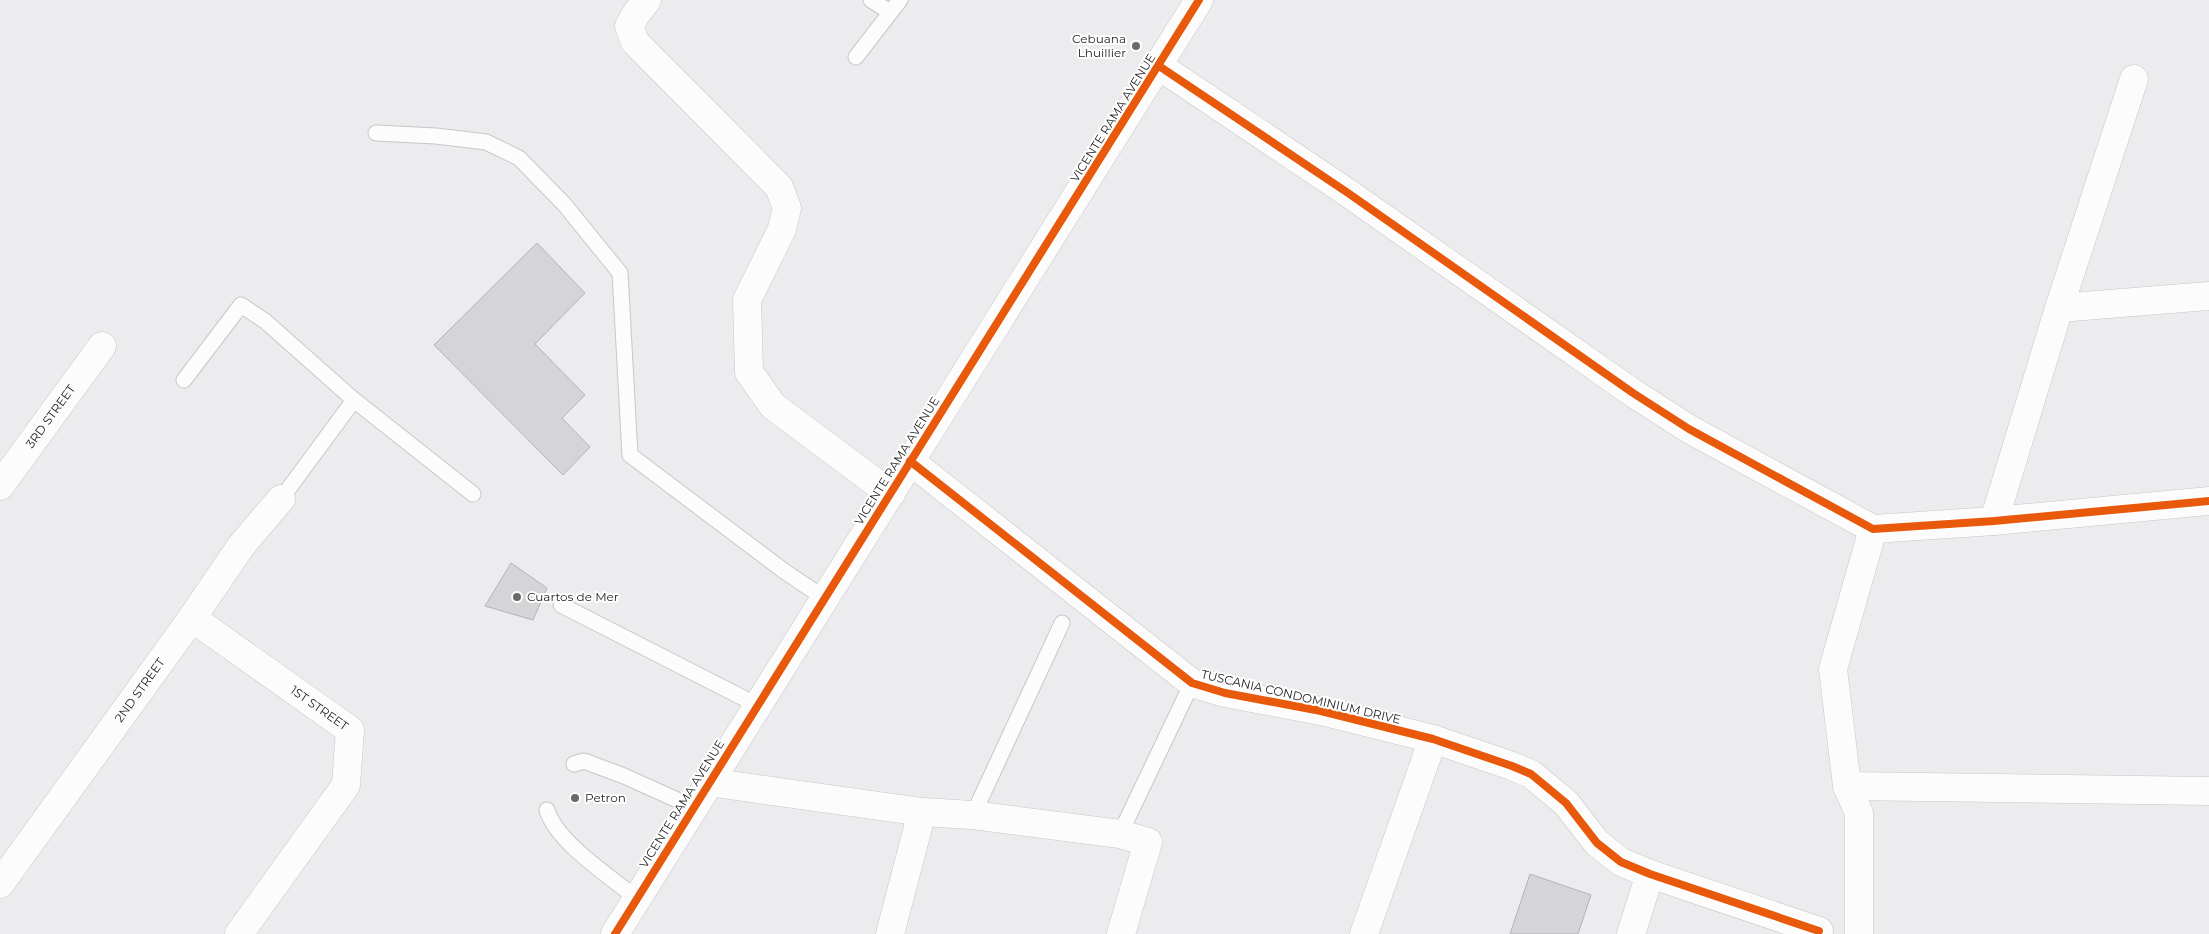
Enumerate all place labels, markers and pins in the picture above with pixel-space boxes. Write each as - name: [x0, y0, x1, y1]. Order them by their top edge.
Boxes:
- place label: Cebuana Lhuillier: [1072, 31, 1126, 60]
- marker: Cebuana Lhuillier: [1130, 40, 1142, 52]
- place label: Cuartos de Mer: [527, 589, 619, 604]
- marker: Cuartos de Mer: [511, 591, 523, 603]
- place label: Petron: [585, 790, 626, 805]
- marker: Petron: [569, 792, 581, 804]

